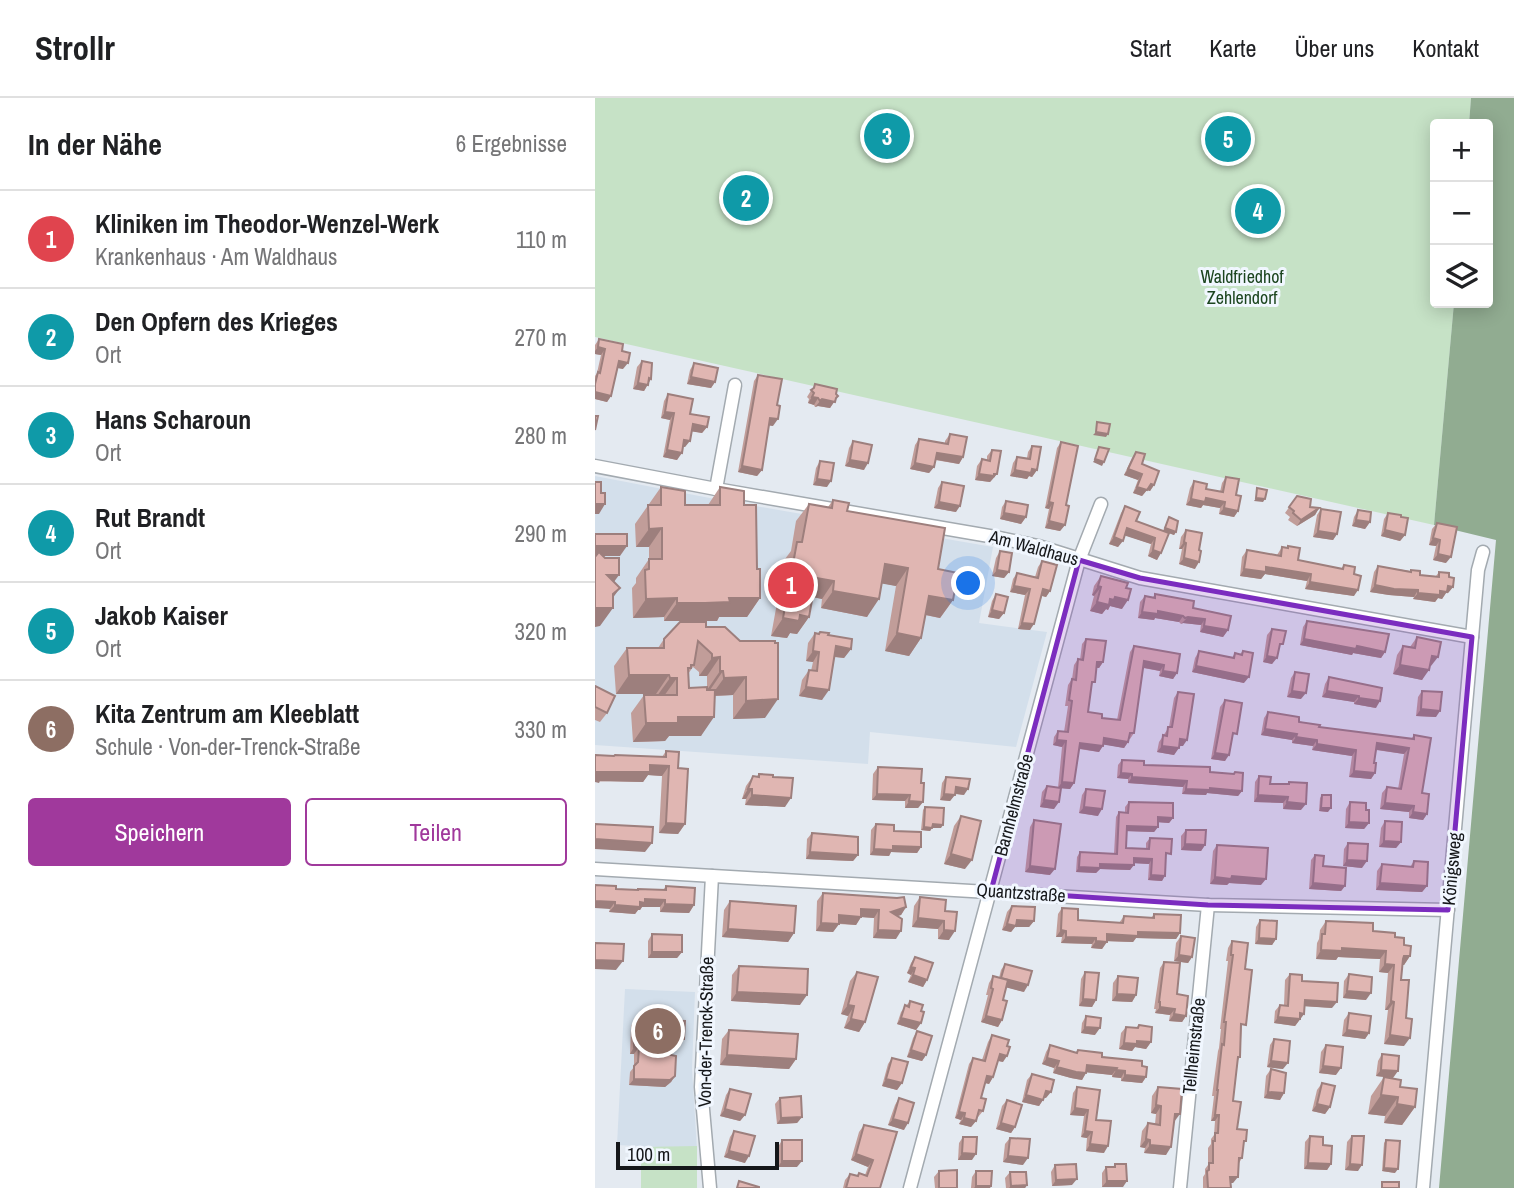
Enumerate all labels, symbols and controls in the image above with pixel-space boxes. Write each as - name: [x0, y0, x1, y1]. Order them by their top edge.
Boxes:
- text: Strollr: [35, 26, 115, 70]
- text: Start: [1130, 32, 1171, 64]
- text: Karte: [1209, 32, 1256, 64]
- text: Über uns: [1294, 32, 1374, 64]
- text: Kontakt: [1412, 32, 1479, 64]
- pin: 3: [864, 110, 910, 162]
- pin: 5: [1205, 113, 1251, 165]
- map controls: [1430, 119, 1493, 308]
- button: +: [1430, 119, 1493, 182]
- text: In der Nähe: [28, 124, 162, 164]
- text: 6 Ergebnisse: [456, 128, 567, 159]
- pin: 2: [723, 172, 769, 224]
- button: −: [1430, 182, 1493, 245]
- pin: 4: [1235, 185, 1281, 237]
- text: Kliniken im Theodor-Wenzel-Werk: [95, 206, 439, 241]
- text: 1: [46, 224, 56, 255]
- text: 110 m: [516, 224, 567, 255]
- text: Krankenhaus · Am Waldhaus: [95, 241, 338, 272]
- button: layers: [1430, 245, 1493, 308]
- park label: Waldfriedhof Zehlendorf: [1200, 264, 1284, 310]
- text: Den Opfern des Krieges: [95, 304, 338, 339]
- text: 2: [46, 322, 56, 353]
- text: 270 m: [515, 322, 567, 353]
- text: Ort: [95, 339, 121, 370]
- text: Hans Scharoun: [95, 402, 251, 437]
- text: 3: [46, 420, 56, 451]
- text: 280 m: [515, 420, 567, 451]
- text: Ort: [95, 437, 121, 468]
- text: Rut Brandt: [95, 500, 205, 535]
- text: 4: [46, 518, 56, 549]
- text: 290 m: [515, 518, 567, 549]
- street label: Am Waldhaus: [986, 523, 1081, 571]
- text: Ort: [95, 535, 121, 566]
- pin: 1: [768, 559, 814, 611]
- your location: [951, 566, 985, 600]
- text: Jakob Kaiser: [95, 598, 228, 633]
- text: 5: [46, 616, 56, 647]
- text: 320 m: [515, 616, 567, 647]
- text: Ort: [95, 633, 121, 664]
- text: Kita Zentrum am Kleeblatt: [95, 696, 359, 731]
- text: 6: [46, 714, 56, 745]
- text: 330 m: [515, 714, 567, 745]
- text: Schule · Von-der-Trenck-Straße: [95, 731, 361, 762]
- street label: Barnhelmstraße: [988, 751, 1039, 859]
- button: Speichern: [28, 798, 291, 866]
- button: Teilen: [305, 798, 567, 866]
- street label: Königsweg: [1436, 831, 1467, 906]
- street label: Quantzstraße: [976, 877, 1067, 908]
- street label: Von-der-Trenck-Straße: [692, 957, 719, 1107]
- street label: Tellheimstraße: [1176, 997, 1211, 1095]
- pin: 6: [635, 1005, 681, 1057]
- scale bar: [616, 1139, 779, 1171]
- text: 100 m: [627, 1141, 670, 1167]

